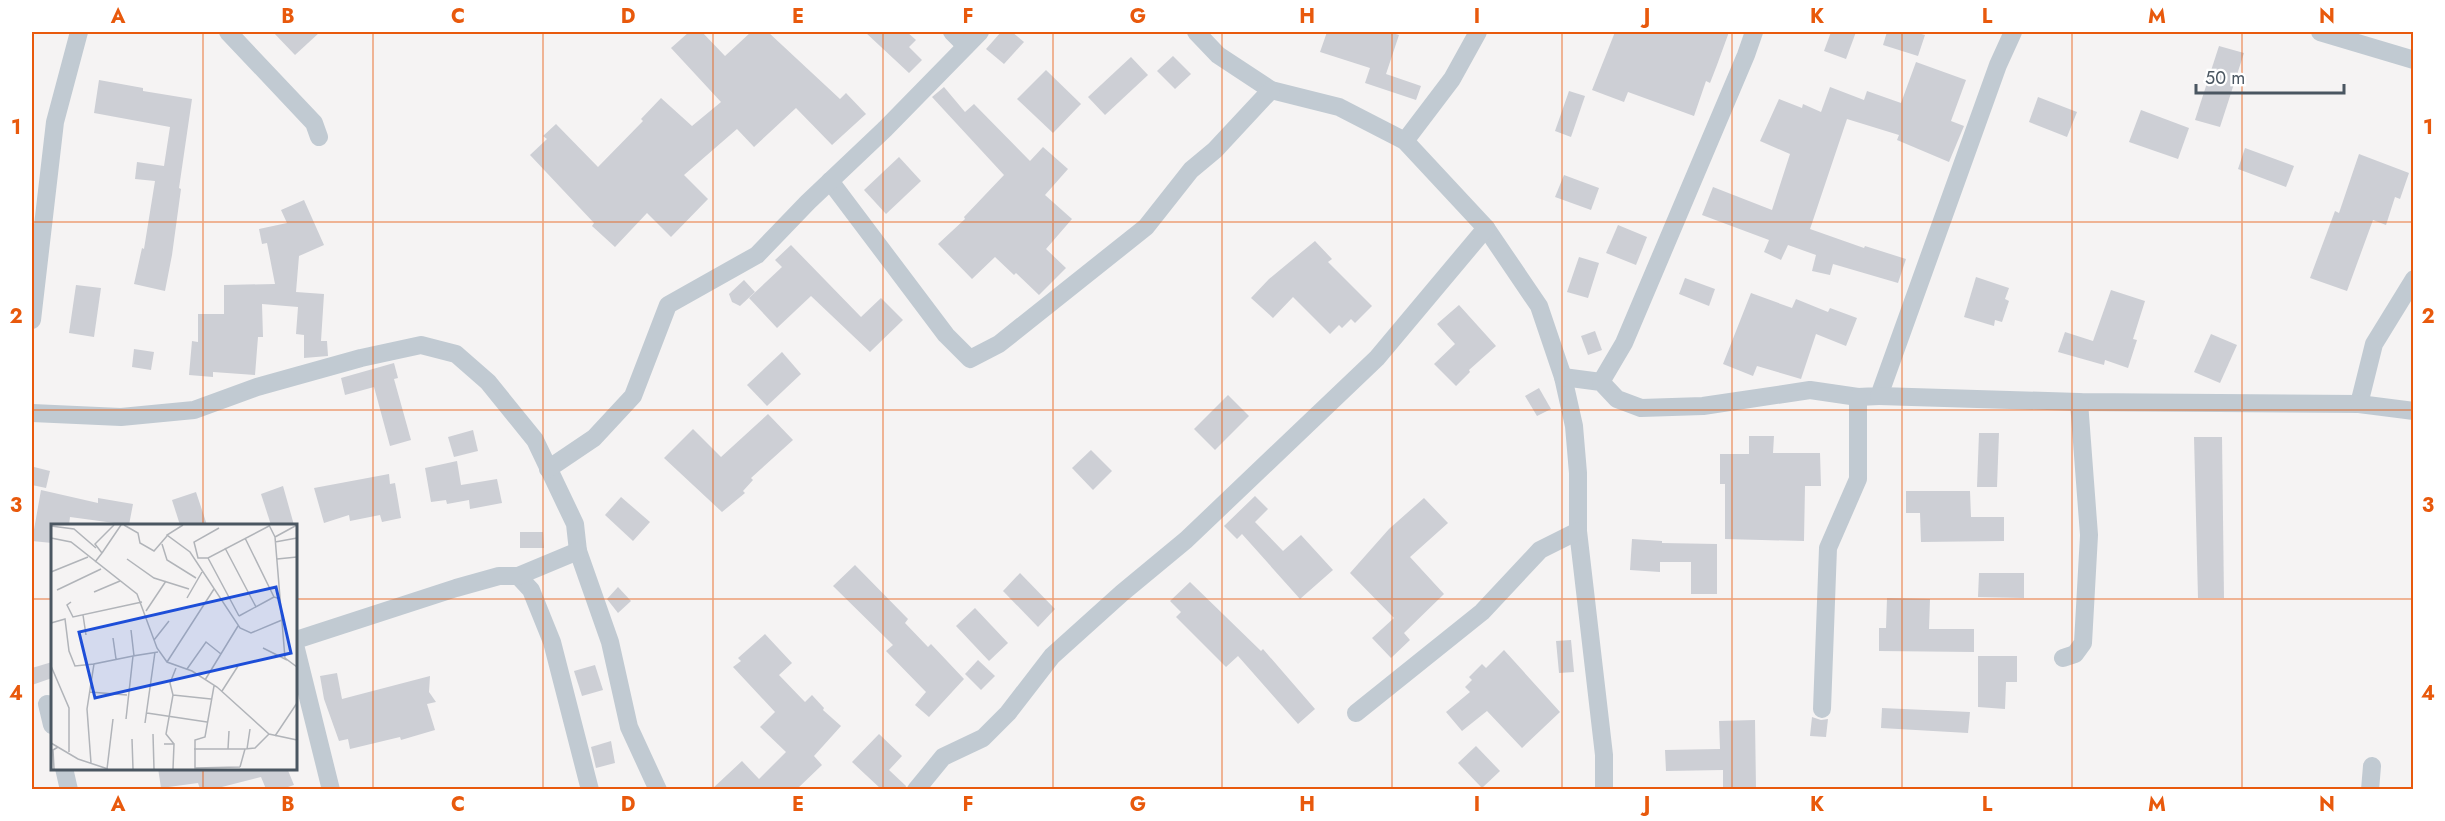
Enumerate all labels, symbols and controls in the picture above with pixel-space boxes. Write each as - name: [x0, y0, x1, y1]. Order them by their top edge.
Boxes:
- text: A: [110, 2, 126, 31]
- text: B: [281, 2, 295, 31]
- text: C: [451, 2, 465, 31]
- text: D: [621, 2, 635, 31]
- text: E: [792, 2, 804, 31]
- text: F: [962, 2, 974, 31]
- text: G: [1130, 2, 1146, 31]
- text: H: [1299, 2, 1315, 31]
- text: I: [1474, 2, 1480, 31]
- text: J: [1640, 2, 1650, 31]
- text: K: [1810, 2, 1824, 31]
- text: L: [1982, 2, 1993, 31]
- text: M: [2148, 2, 2166, 31]
- text: N: [2319, 2, 2335, 31]
- scale bar: [2196, 57, 2344, 95]
- text: 50 m: [2205, 65, 2245, 91]
- text: 1: [11, 113, 21, 142]
- text: 1: [2423, 113, 2433, 142]
- text: 2: [9, 302, 23, 331]
- text: 2: [2421, 302, 2435, 331]
- text: 3: [10, 491, 22, 520]
- text: 3: [2422, 491, 2434, 520]
- inset map: [51, 524, 297, 770]
- text: 4: [9, 679, 23, 708]
- text: 4: [2421, 679, 2435, 708]
- text: A: [110, 790, 126, 819]
- text: B: [281, 790, 295, 819]
- text: C: [451, 790, 465, 819]
- text: D: [621, 790, 635, 819]
- text: E: [792, 790, 804, 819]
- text: F: [962, 790, 974, 819]
- text: G: [1130, 790, 1146, 819]
- text: H: [1299, 790, 1315, 819]
- text: I: [1474, 790, 1480, 819]
- text: J: [1640, 790, 1650, 819]
- text: K: [1810, 790, 1824, 819]
- text: L: [1982, 790, 1993, 819]
- text: M: [2148, 790, 2166, 819]
- text: N: [2319, 790, 2335, 819]

